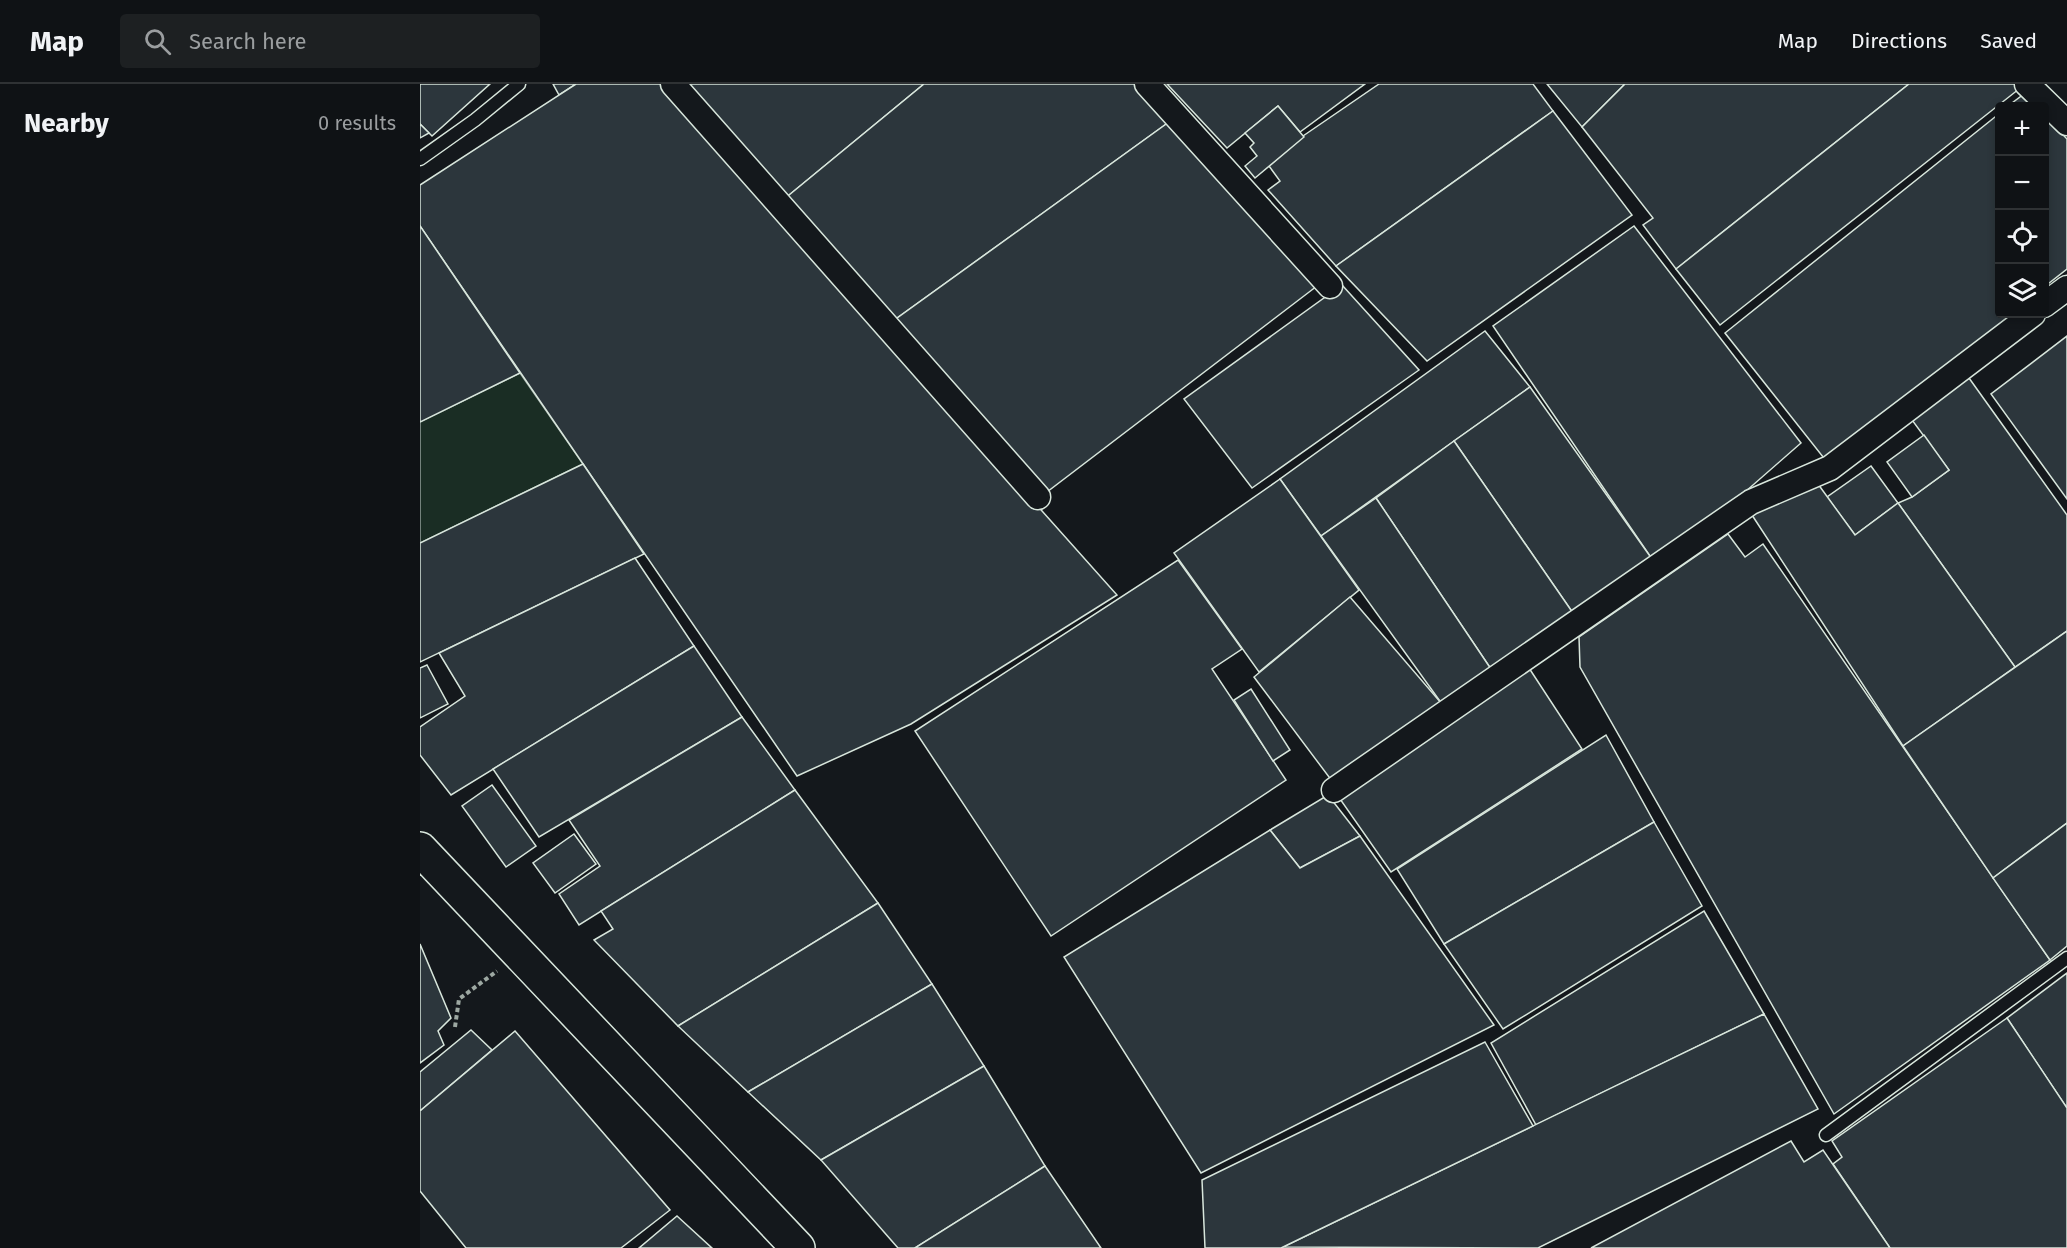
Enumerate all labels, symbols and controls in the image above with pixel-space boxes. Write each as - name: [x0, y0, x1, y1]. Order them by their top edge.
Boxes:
- search box: [120, 14, 540, 68]
- text: Map: [30, 25, 84, 58]
- icon: search: [141, 25, 174, 58]
- text: Search here: [189, 28, 307, 55]
- text: Map: [1778, 28, 1818, 54]
- text: Directions: [1851, 28, 1947, 54]
- text: Saved: [1980, 28, 2037, 54]
- map controls: [1995, 102, 2049, 318]
- button: +: [1995, 102, 2049, 156]
- text: Nearby: [24, 108, 109, 139]
- text: 0 results: [318, 111, 396, 135]
- button: −: [1995, 156, 2049, 210]
- button: locate: [1995, 210, 2049, 264]
- button: layers: [1995, 264, 2049, 318]

